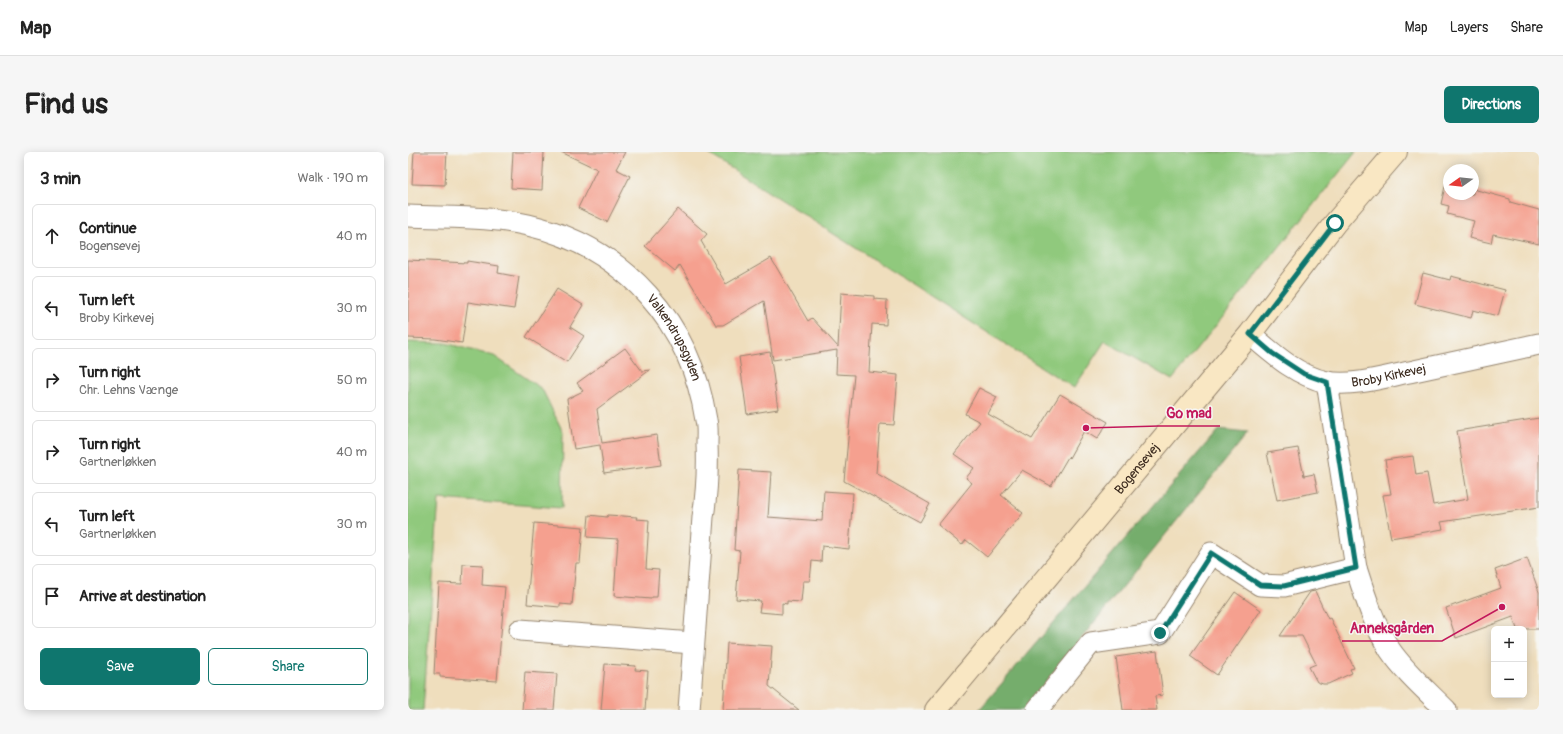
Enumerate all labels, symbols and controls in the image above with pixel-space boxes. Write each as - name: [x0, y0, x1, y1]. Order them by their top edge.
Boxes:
- text: Map: [20, 16, 51, 40]
- text: Map: [1405, 19, 1428, 36]
- text: Layers: [1450, 19, 1488, 36]
- text: Share: [1510, 19, 1543, 36]
- button: Directions: [1444, 86, 1539, 123]
- text: Find us: [24, 87, 108, 122]
- north arrow: [1443, 164, 1479, 200]
- text: 3 min: [40, 168, 81, 189]
- text: Walk · 190 m: [297, 170, 368, 186]
- route start: [1326, 214, 1344, 232]
- text: Continue: [79, 219, 137, 238]
- icon: ahead: [41, 225, 63, 247]
- text: 40 m: [336, 228, 367, 244]
- text: Bogensevej: [79, 238, 141, 254]
- text: Turn left: [79, 291, 135, 310]
- street label: Valkendrupsgyden: [643, 291, 704, 383]
- icon: left: [41, 297, 63, 319]
- text: 30 m: [337, 300, 367, 316]
- text: Broby Kirkevej: [79, 310, 154, 326]
- street label: Broby Kirkevej: [1351, 361, 1427, 391]
- text: Turn right: [79, 363, 140, 382]
- icon: right: [41, 369, 63, 391]
- text: 50 m: [337, 372, 367, 388]
- text: Chr. Lehns Vænge: [79, 382, 178, 398]
- callout: Go mad: [1159, 400, 1220, 426]
- text: Go mad: [1166, 405, 1212, 422]
- text: Turn right: [79, 435, 140, 454]
- street label: Bogensevej: [1111, 440, 1163, 498]
- icon: right: [41, 441, 63, 463]
- text: 40 m: [336, 444, 367, 460]
- text: Gartnerløkken: [79, 454, 156, 470]
- text: Turn left: [79, 507, 135, 526]
- icon: left: [41, 513, 63, 535]
- text: 30 m: [337, 516, 367, 532]
- text: Gartnerløkken: [79, 526, 156, 542]
- icon: arrive: [41, 585, 63, 607]
- text: Arrive at destination: [79, 587, 206, 606]
- callout: Anneksgården: [1342, 615, 1442, 641]
- text: Anneksgården: [1350, 620, 1434, 637]
- route end: [1151, 624, 1169, 642]
- map controls: [1491, 626, 1527, 698]
- button: +: [1491, 626, 1527, 662]
- button: Save: [40, 648, 200, 685]
- button: Share: [208, 648, 368, 685]
- button: −: [1491, 662, 1527, 698]

